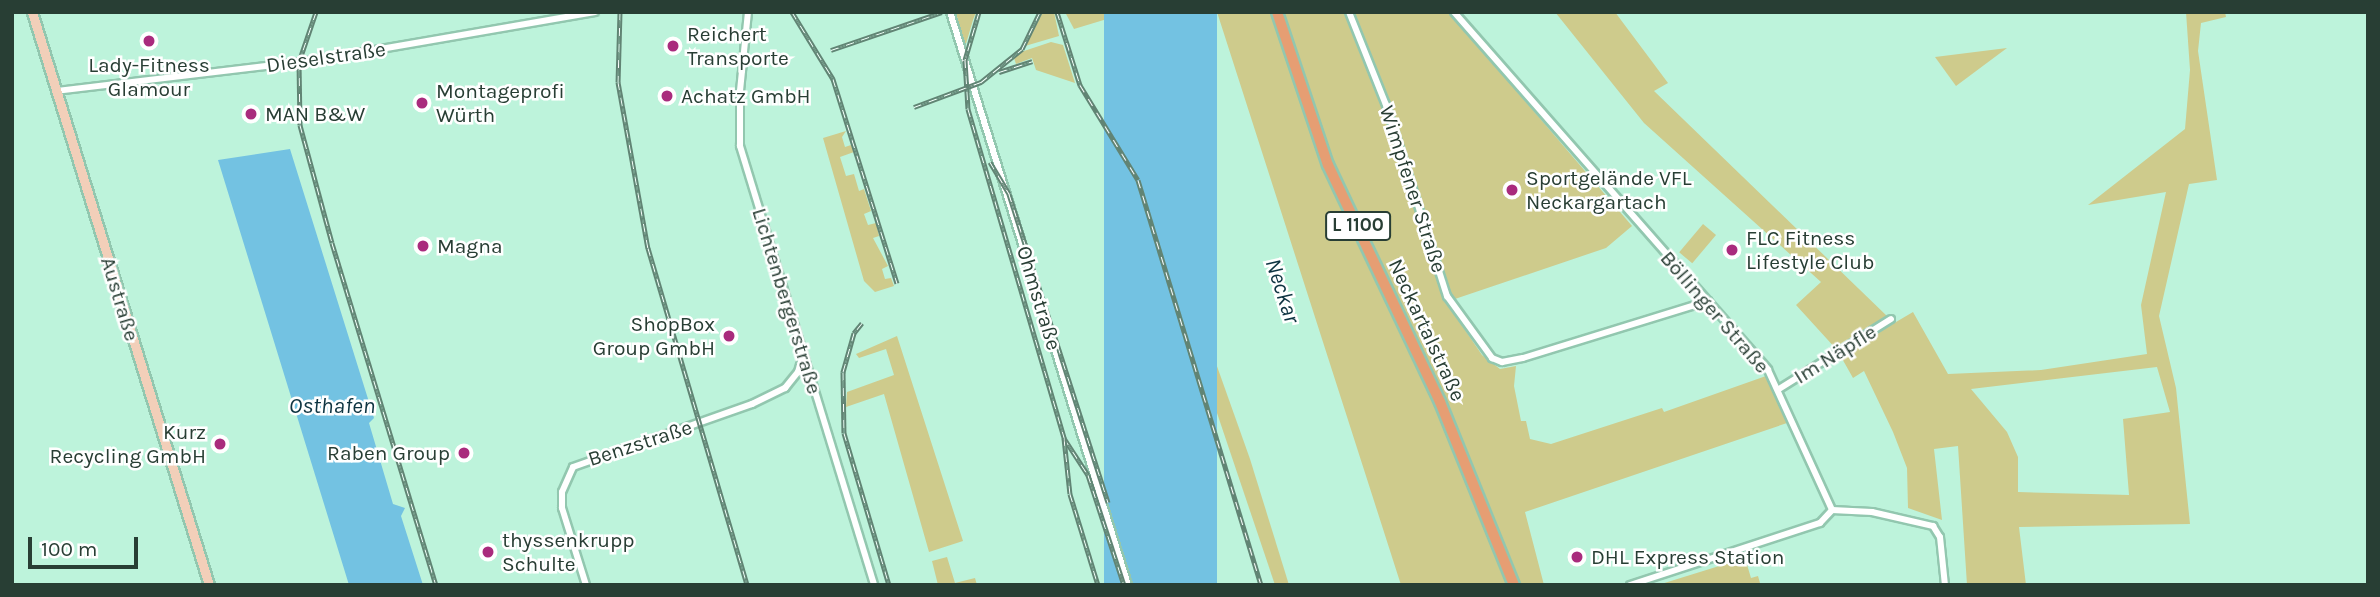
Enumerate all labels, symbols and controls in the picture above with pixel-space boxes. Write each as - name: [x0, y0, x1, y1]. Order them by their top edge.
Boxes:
- place label: Reichert Transporte: [687, 21, 789, 71]
- marker: Lady-Fitness Glamour: [141, 33, 157, 49]
- street label: Dieselstraße: [265, 36, 387, 78]
- marker: Reichert Transporte: [665, 38, 681, 54]
- place label: Lady-Fitness Glamour: [88, 52, 210, 102]
- place label: Montageprofi Würth: [436, 78, 565, 128]
- place label: Achatz GmbH: [681, 83, 811, 109]
- marker: Achatz GmbH: [659, 88, 675, 104]
- marker: Montageprofi Würth: [414, 95, 430, 111]
- place label: MAN B&W: [265, 101, 365, 127]
- street label: Wimpfener Straße: [1374, 102, 1452, 276]
- marker: MAN B&W: [243, 106, 259, 122]
- place label: Sportgelände VFL Neckargartach: [1526, 165, 1692, 215]
- marker: Sportgelände VFL Neckargartach: [1504, 182, 1520, 198]
- street label: Lichtenbergerstraße: [747, 205, 827, 397]
- road number: L 1100: [1325, 210, 1391, 242]
- place label: FLC Fitness Lifestyle Club: [1746, 225, 1874, 275]
- place label: Magna: [437, 233, 502, 259]
- marker: Magna: [415, 238, 431, 254]
- marker: FLC Fitness Lifestyle Club: [1724, 242, 1740, 258]
- street label: Ohmstraße: [1011, 243, 1067, 353]
- street label: Böllinger Straße: [1655, 246, 1775, 378]
- street label: Austraße: [95, 254, 145, 344]
- water label: Neckar: [1259, 255, 1305, 327]
- street label: Neckartalstraße: [1383, 255, 1471, 405]
- place label: ShopBox Group GmbH: [593, 311, 715, 361]
- street label: Im Näpfle: [1789, 319, 1881, 389]
- marker: ShopBox Group GmbH: [721, 328, 737, 344]
- water label: Osthafen: [289, 392, 375, 420]
- street label: Benzstraße: [585, 414, 695, 472]
- place label: Kurz Recycling GmbH: [50, 419, 206, 469]
- marker: Kurz Recycling GmbH: [212, 436, 228, 452]
- place label: Raben Group: [327, 440, 450, 466]
- marker: Raben Group: [456, 445, 472, 461]
- scale bar: [32, 524, 142, 568]
- place label: thyssenkrupp Schulte: [502, 527, 635, 577]
- text: 100 m: [41, 537, 98, 561]
- marker: thyssenkrupp Schulte: [480, 544, 496, 560]
- place label: DHL Express Station: [1591, 544, 1784, 570]
- marker: DHL Express Station: [1569, 549, 1585, 565]

